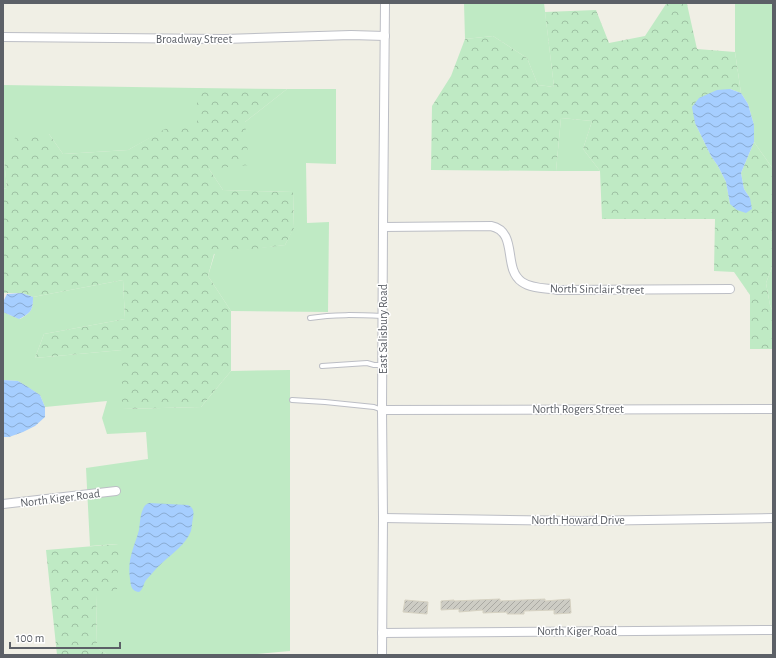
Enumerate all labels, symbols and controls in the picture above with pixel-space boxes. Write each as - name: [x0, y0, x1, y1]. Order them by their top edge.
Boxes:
- street label: Broadway Street: [156, 33, 232, 46]
- street label: North Sinclair Street: [550, 282, 645, 296]
- street label: East Salisbury Road: [377, 284, 390, 374]
- street label: North Rogers Street: [532, 403, 624, 415]
- street label: North Kiger Road: [19, 487, 101, 509]
- street label: North Howard Drive: [531, 514, 625, 526]
- scale bar: [10, 624, 120, 650]
- street label: North Kiger Road: [537, 625, 617, 637]
- text: 100 m: [16, 632, 44, 644]

